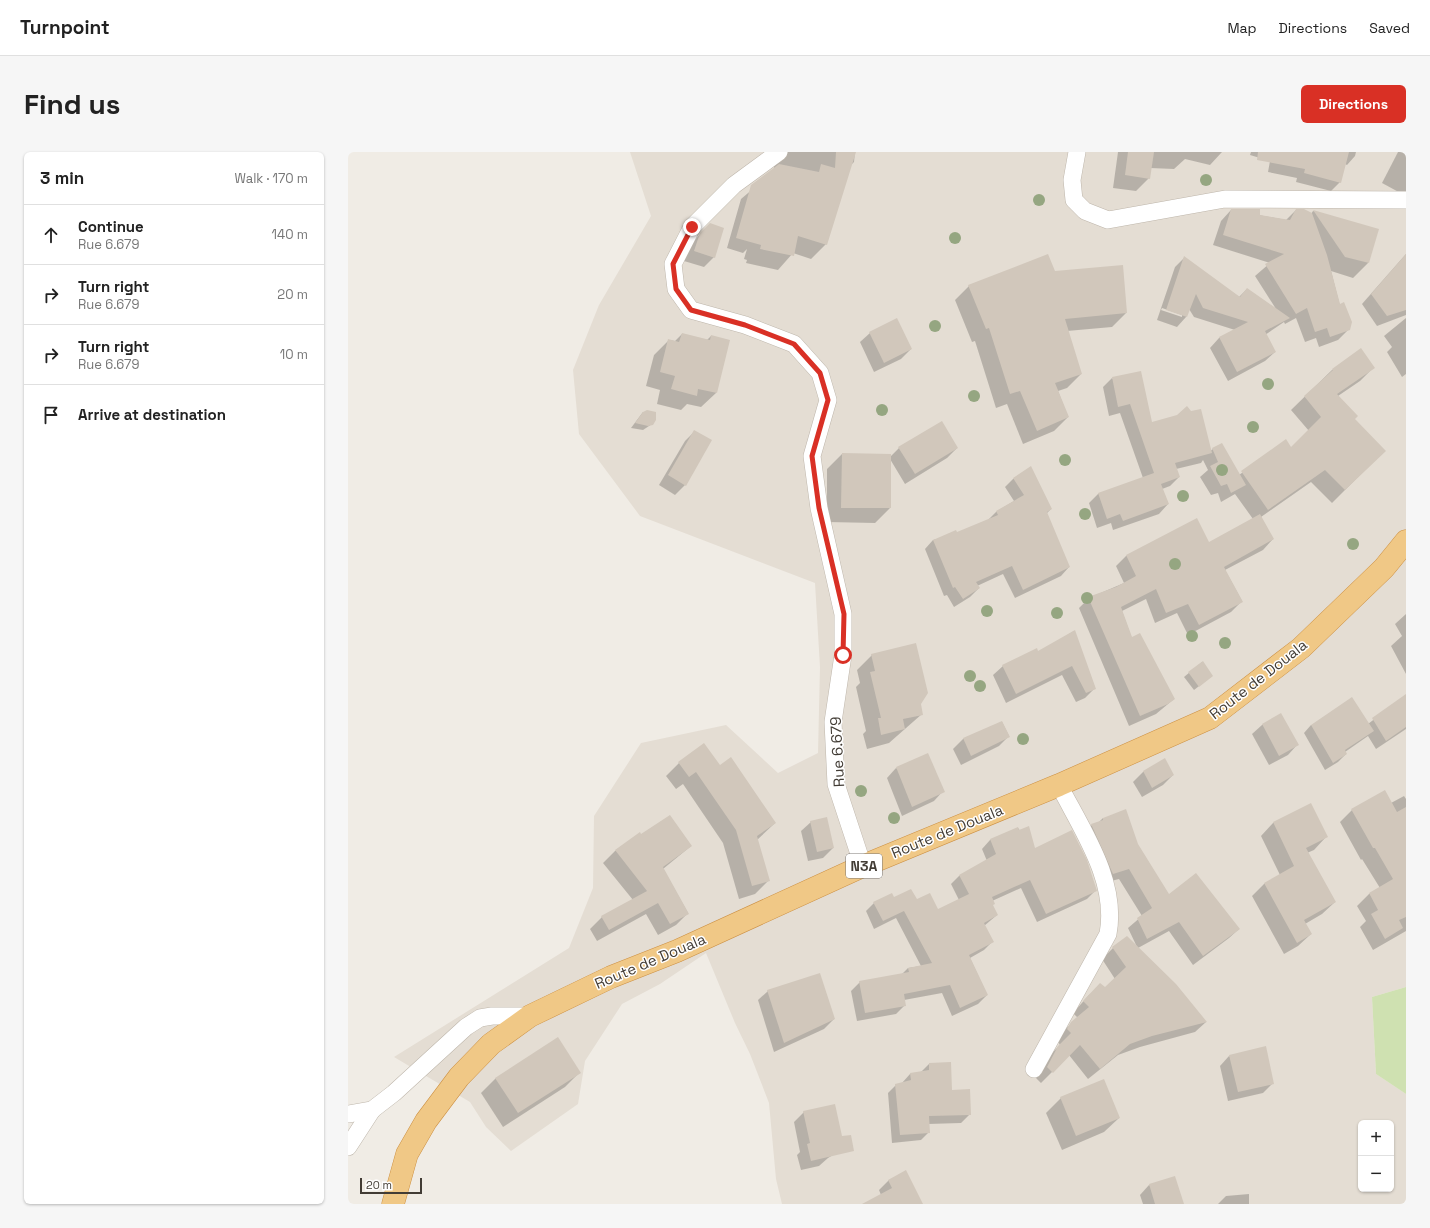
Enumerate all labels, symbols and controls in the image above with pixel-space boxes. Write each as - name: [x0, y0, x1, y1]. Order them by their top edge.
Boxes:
- text: Turnpoint: [20, 15, 110, 40]
- text: Map: [1227, 19, 1257, 37]
- text: Directions: [1279, 19, 1347, 37]
- text: Saved: [1369, 19, 1410, 37]
- button: Directions: [1301, 85, 1406, 123]
- text: Find us: [24, 86, 121, 122]
- text: 3 min: [40, 167, 84, 189]
- text: Walk · 170 m: [234, 170, 308, 187]
- text: Continue: [78, 217, 144, 236]
- route end: [683, 218, 701, 236]
- icon: ahead: [40, 224, 62, 246]
- text: 140 m: [272, 226, 308, 243]
- text: Rue 6.679: [78, 236, 139, 253]
- text: Turn right: [78, 277, 149, 296]
- icon: right: [40, 284, 62, 306]
- text: 20 m: [277, 286, 308, 303]
- text: Rue 6.679: [78, 296, 139, 313]
- text: Turn right: [78, 337, 149, 356]
- icon: right: [40, 344, 62, 366]
- text: 10 m: [280, 346, 308, 363]
- text: Rue 6.679: [78, 356, 139, 373]
- icon: arrive: [40, 404, 62, 426]
- text: Arrive at destination: [78, 405, 226, 424]
- street label: Route de Douala: [1205, 635, 1311, 723]
- route start: [834, 646, 852, 664]
- street label: Rue 6.679: [826, 716, 848, 788]
- street label: Route de Douala: [888, 800, 1006, 862]
- road number: N3A: [846, 854, 882, 878]
- street label: Route de Douala: [592, 929, 709, 993]
- map controls: [1358, 1120, 1394, 1192]
- button: +: [1358, 1120, 1394, 1156]
- button: −: [1358, 1156, 1394, 1192]
- scale bar: [360, 1176, 422, 1195]
- text: 20 m: [366, 1178, 392, 1192]

